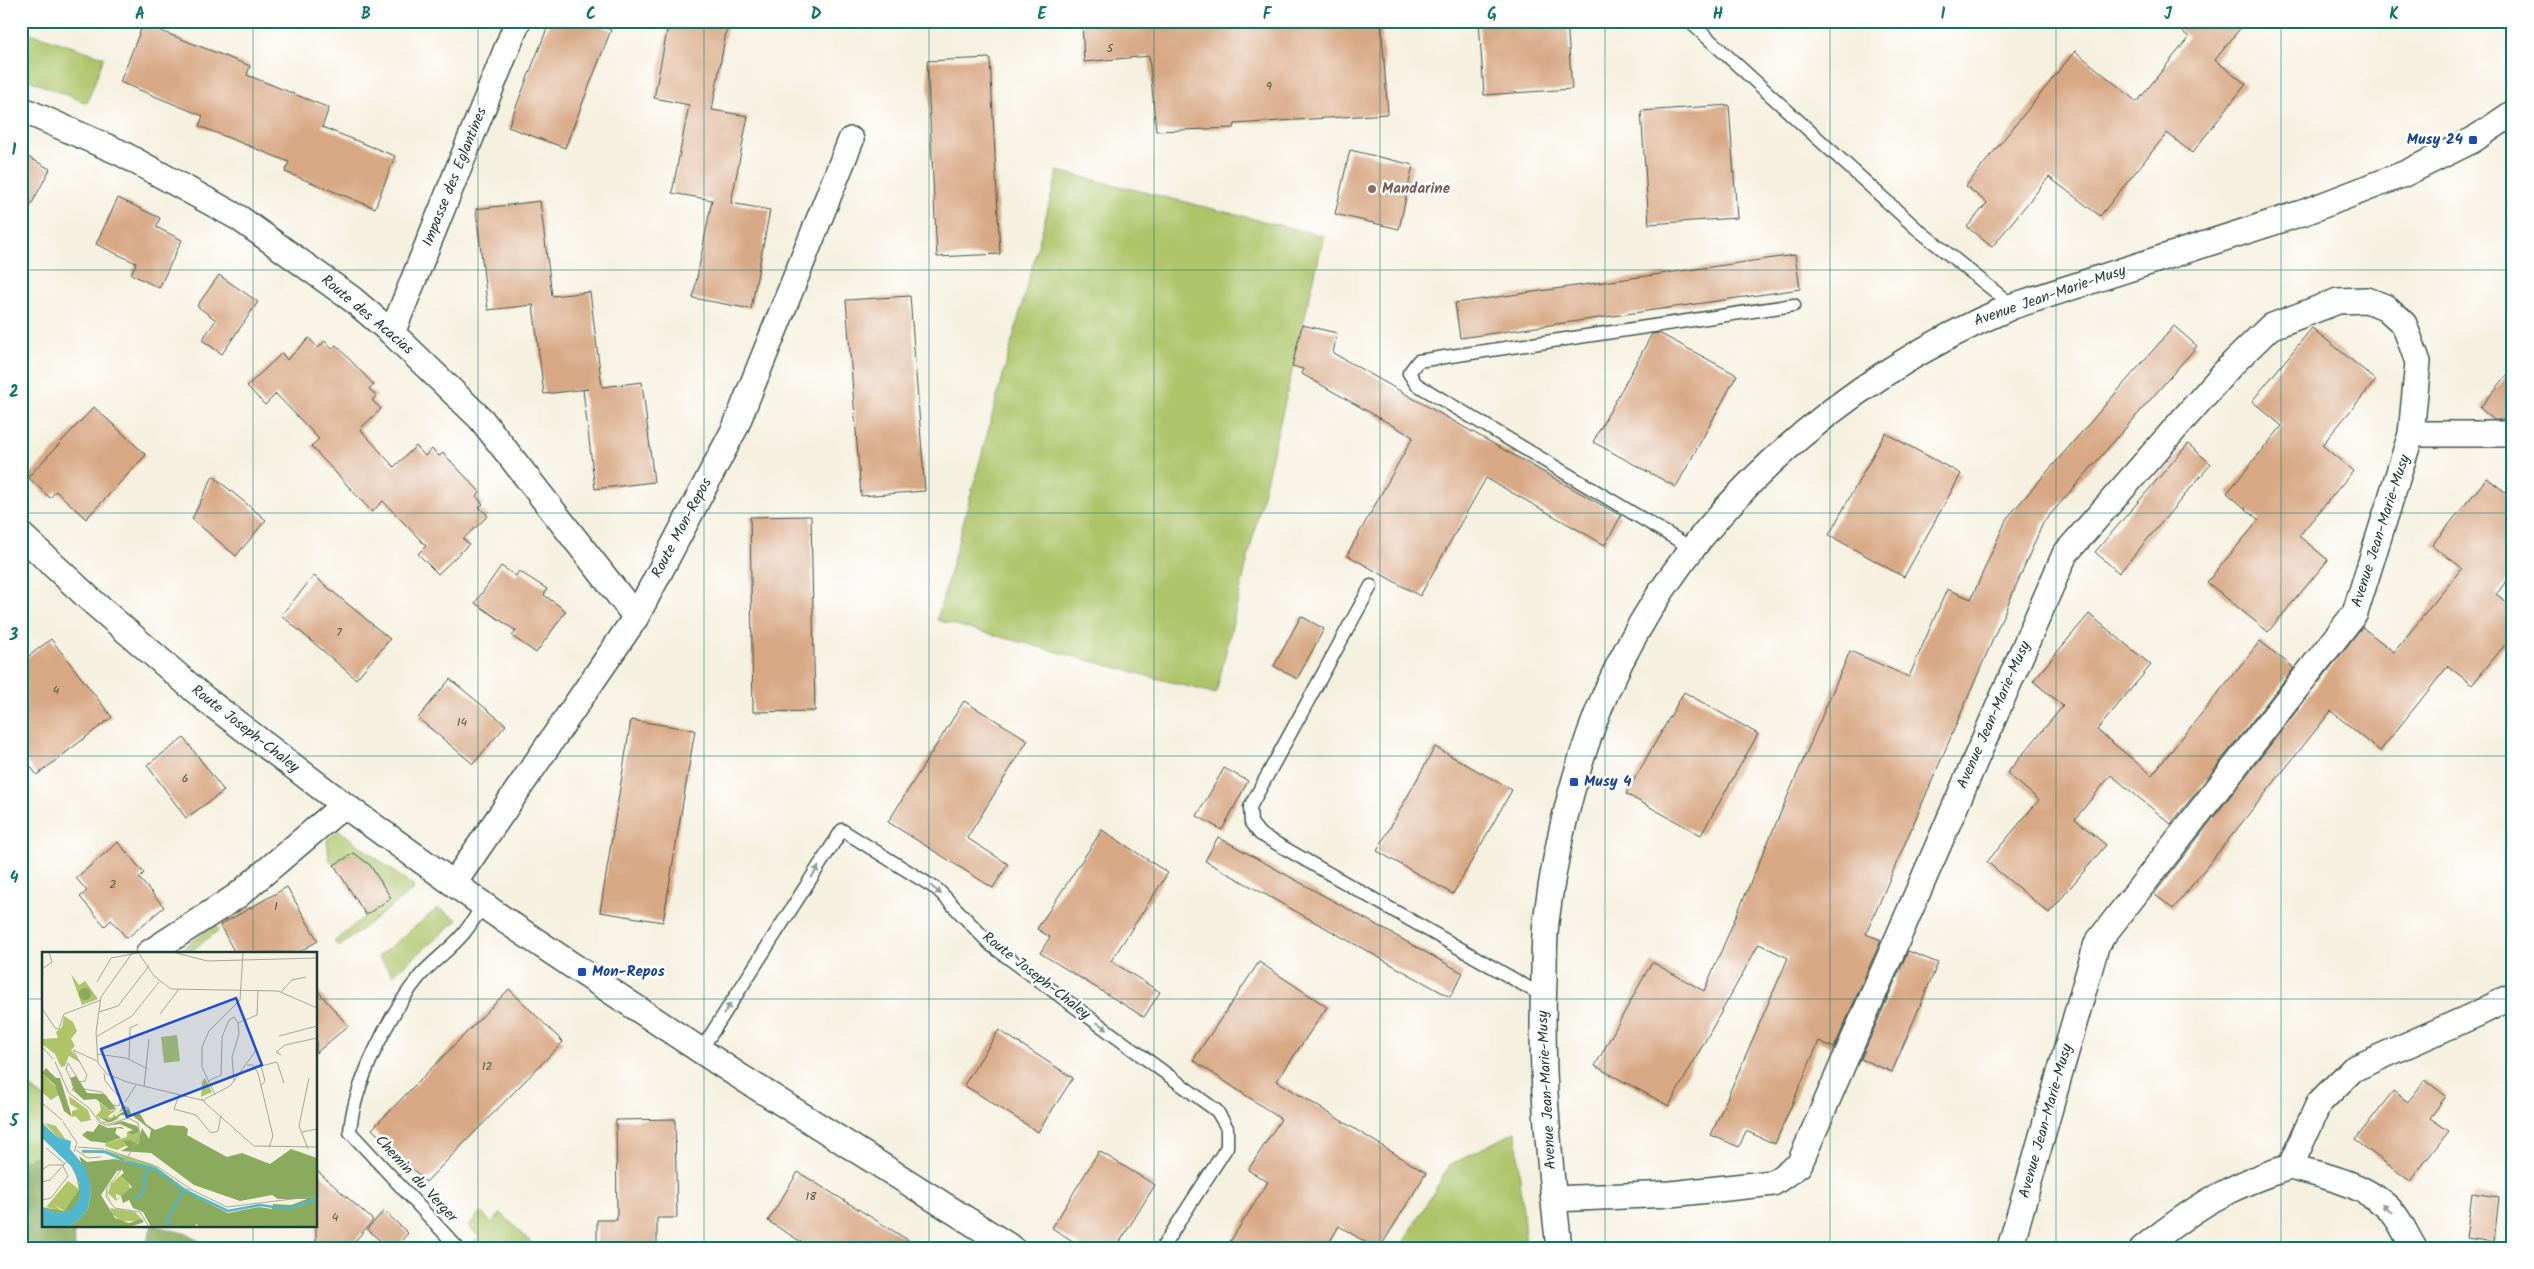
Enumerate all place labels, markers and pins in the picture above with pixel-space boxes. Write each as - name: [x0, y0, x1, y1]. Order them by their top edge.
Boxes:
- place label: Musy 24: [2407, 128, 2463, 152]
- marker: Musy 24: [2467, 134, 2479, 146]
- place label: Mandarine: [1382, 177, 1451, 201]
- marker: Mandarine: [1366, 183, 1378, 195]
- place label: Musy 4: [1584, 770, 1631, 794]
- marker: Musy 4: [1568, 776, 1580, 788]
- place label: Mon-Repos: [592, 960, 665, 984]
- marker: Mon-Repos: [576, 966, 588, 978]

